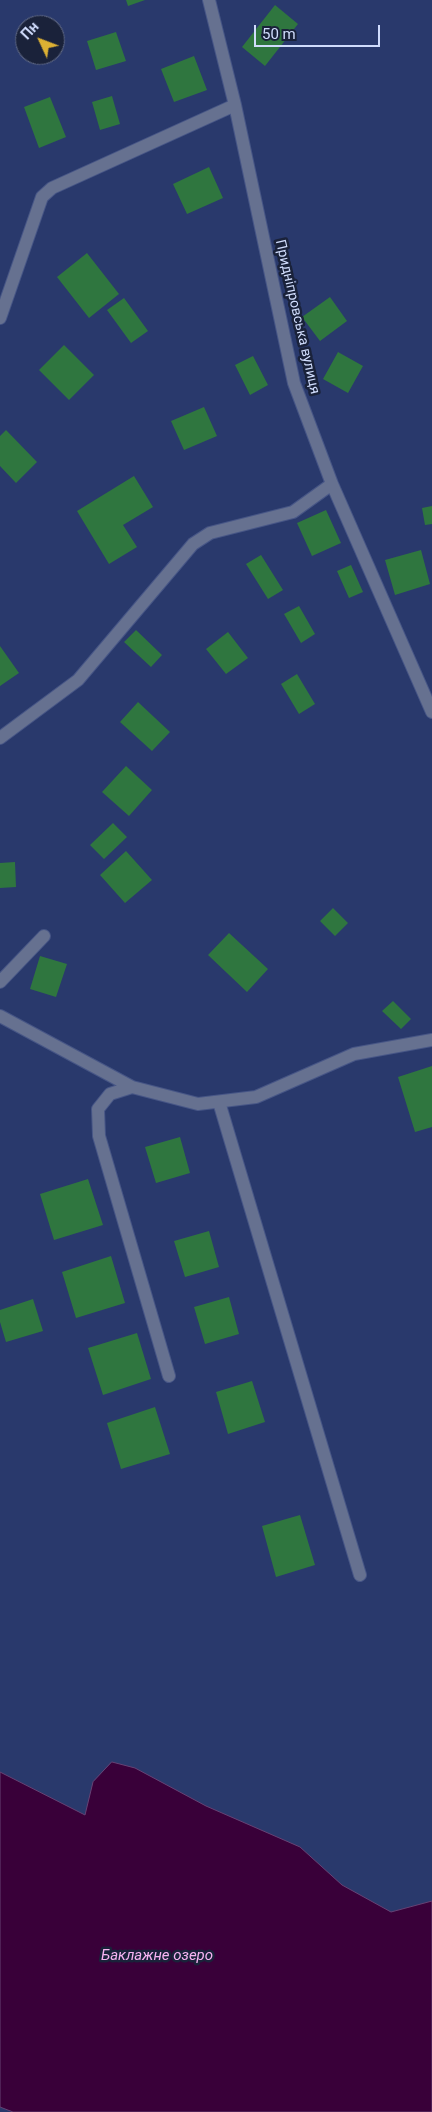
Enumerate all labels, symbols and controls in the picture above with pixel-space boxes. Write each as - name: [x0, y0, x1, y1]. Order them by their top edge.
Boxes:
- north arrow: [15, 15, 65, 65]
- scale bar: [257, 15, 383, 47]
- text: Пн: [18, 18, 42, 42]
- text: 50 m: [262, 25, 296, 43]
- street label: Придніпровська вулиця: [271, 238, 323, 396]
- water label: Баклажне озеро: [101, 1947, 213, 1965]

